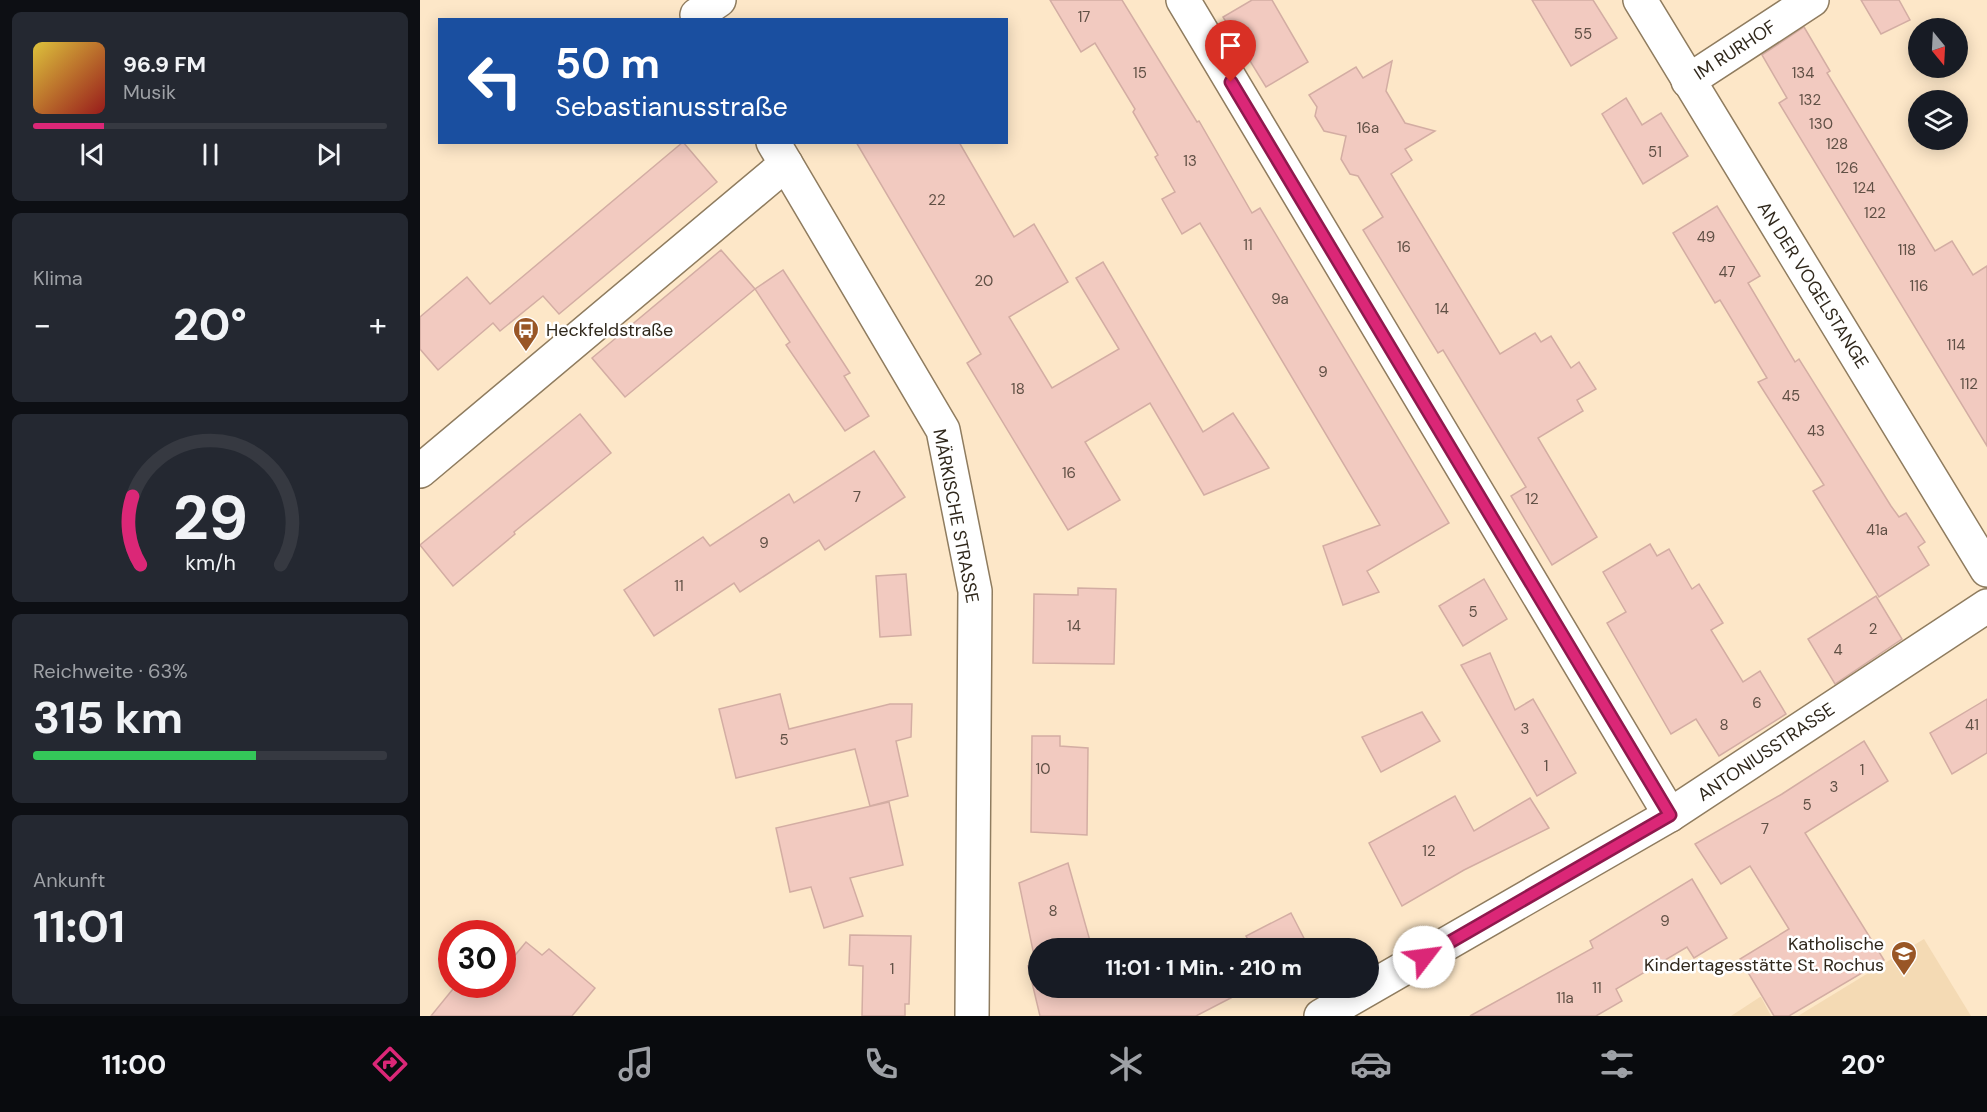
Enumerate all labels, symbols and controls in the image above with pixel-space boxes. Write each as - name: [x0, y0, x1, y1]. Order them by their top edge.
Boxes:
- house number: 17: [1078, 7, 1090, 27]
- street label: IM RURHOF: [1689, 14, 1781, 85]
- north arrow: [1908, 18, 1968, 78]
- map controls: [1908, 18, 1968, 150]
- pin: [1205, 20, 1256, 82]
- house number: 55: [1574, 24, 1592, 44]
- icon: arrive: [1214, 29, 1247, 62]
- text: 50 m: [555, 36, 660, 91]
- icon: left: [456, 42, 534, 120]
- text: 96.9 FM: [123, 50, 206, 79]
- house number: 15: [1133, 63, 1147, 83]
- house number: 134: [1792, 63, 1814, 83]
- text: Musik: [123, 79, 176, 105]
- text: Sebastianusstraße: [555, 89, 788, 124]
- house number: 132: [1799, 90, 1821, 110]
- button: layers: [1908, 90, 1968, 150]
- house number: 130: [1809, 114, 1833, 134]
- house number: 16a: [1357, 118, 1379, 138]
- house number: 128: [1826, 134, 1848, 154]
- icon: previous: [76, 138, 109, 171]
- icon: pause: [194, 138, 227, 171]
- icon: next: [312, 138, 345, 171]
- house number: 51: [1648, 142, 1662, 162]
- house number: 13: [1183, 151, 1197, 171]
- house number: 126: [1836, 158, 1858, 178]
- house number: 124: [1853, 178, 1875, 198]
- house number: 22: [928, 190, 946, 210]
- street label: AN DER VOGELSTANGE: [1752, 197, 1874, 373]
- house number: 122: [1864, 203, 1886, 223]
- house number: 49: [1697, 227, 1715, 247]
- house number: 11: [1243, 235, 1253, 255]
- house number: 16: [1397, 237, 1411, 257]
- house number: 118: [1898, 240, 1916, 260]
- house number: 47: [1718, 262, 1736, 282]
- text: Klima: [33, 265, 83, 291]
- house number: 20: [975, 271, 993, 291]
- house number: 116: [1910, 276, 1928, 296]
- house number: 9a: [1271, 289, 1289, 309]
- text: 20°: [173, 295, 247, 354]
- house number: 14: [1435, 299, 1449, 319]
- text: −: [33, 303, 51, 346]
- text: +: [369, 303, 387, 346]
- bus stop icon: Heckfeldstraße: [511, 315, 541, 353]
- place label: Heckfeldstraße: [546, 318, 673, 342]
- house number: 114: [1947, 335, 1965, 355]
- house number: 9: [1318, 362, 1328, 382]
- house number: 112: [1960, 374, 1978, 394]
- house number: 18: [1011, 379, 1025, 399]
- house number: 45: [1782, 386, 1800, 406]
- house number: 43: [1807, 421, 1825, 441]
- street label: MÄRKISCHE STRASSE: [927, 427, 985, 605]
- house number: 16: [1062, 463, 1076, 483]
- text: 29: [172, 477, 248, 558]
- house number: 7: [853, 487, 861, 507]
- house number: 12: [1525, 489, 1539, 509]
- house number: 41a: [1866, 520, 1888, 540]
- house number: 9: [759, 533, 769, 553]
- text: km/h: [185, 549, 235, 577]
- house number: 11: [674, 576, 684, 596]
- house number: 5: [1468, 602, 1478, 622]
- house number: 14: [1067, 616, 1081, 636]
- house number: 2: [1869, 619, 1877, 639]
- house number: 4: [1833, 640, 1843, 660]
- text: Reichweite · 63%: [33, 658, 188, 684]
- text: 315 km: [33, 688, 183, 747]
- house number: 6: [1752, 693, 1762, 713]
- street label: ANTONIUSSTRASSE: [1693, 697, 1839, 807]
- house number: 8: [1719, 715, 1729, 735]
- house number: 41: [1965, 715, 1979, 735]
- house number: 3: [1521, 719, 1529, 739]
- house number: 5: [779, 730, 789, 750]
- house number: 1: [1544, 756, 1548, 776]
- house number: 10: [1036, 759, 1050, 779]
- house number: 1: [1860, 760, 1864, 780]
- house number: 3: [1830, 777, 1838, 797]
- house number: 5: [1802, 795, 1812, 815]
- house number: 7: [1761, 819, 1769, 839]
- house number: 12: [1422, 841, 1436, 861]
- text: Ankunft: [33, 867, 105, 893]
- text: 11:01: [33, 897, 125, 956]
- house number: 8: [1048, 901, 1058, 921]
- house number: 9: [1660, 911, 1670, 931]
- speed limit sign: 30: [438, 920, 516, 998]
- position arrow: [1392, 925, 1456, 989]
- place label: Katholische Kindertagesstätte St. Rochus: [1644, 932, 1884, 977]
- school or university icon: Katholische Kindertagesstätte St. Rochus: [1889, 939, 1919, 977]
- text: 11:01 · 1 Min. · 210 m: [1105, 953, 1302, 982]
- house number: 1: [890, 959, 894, 979]
- house number: 11: [1592, 978, 1602, 998]
- house number: 11a: [1556, 988, 1574, 1008]
- icon: directions: [369, 1043, 411, 1085]
- icon: music: [615, 1043, 657, 1085]
- icon: phone: [860, 1043, 902, 1085]
- icon: climate: [1105, 1043, 1147, 1085]
- icon: car: [1350, 1043, 1392, 1085]
- icon: filters: [1596, 1043, 1638, 1085]
- text: 11:00: [102, 1047, 166, 1082]
- text: 20°: [1841, 1047, 1885, 1082]

